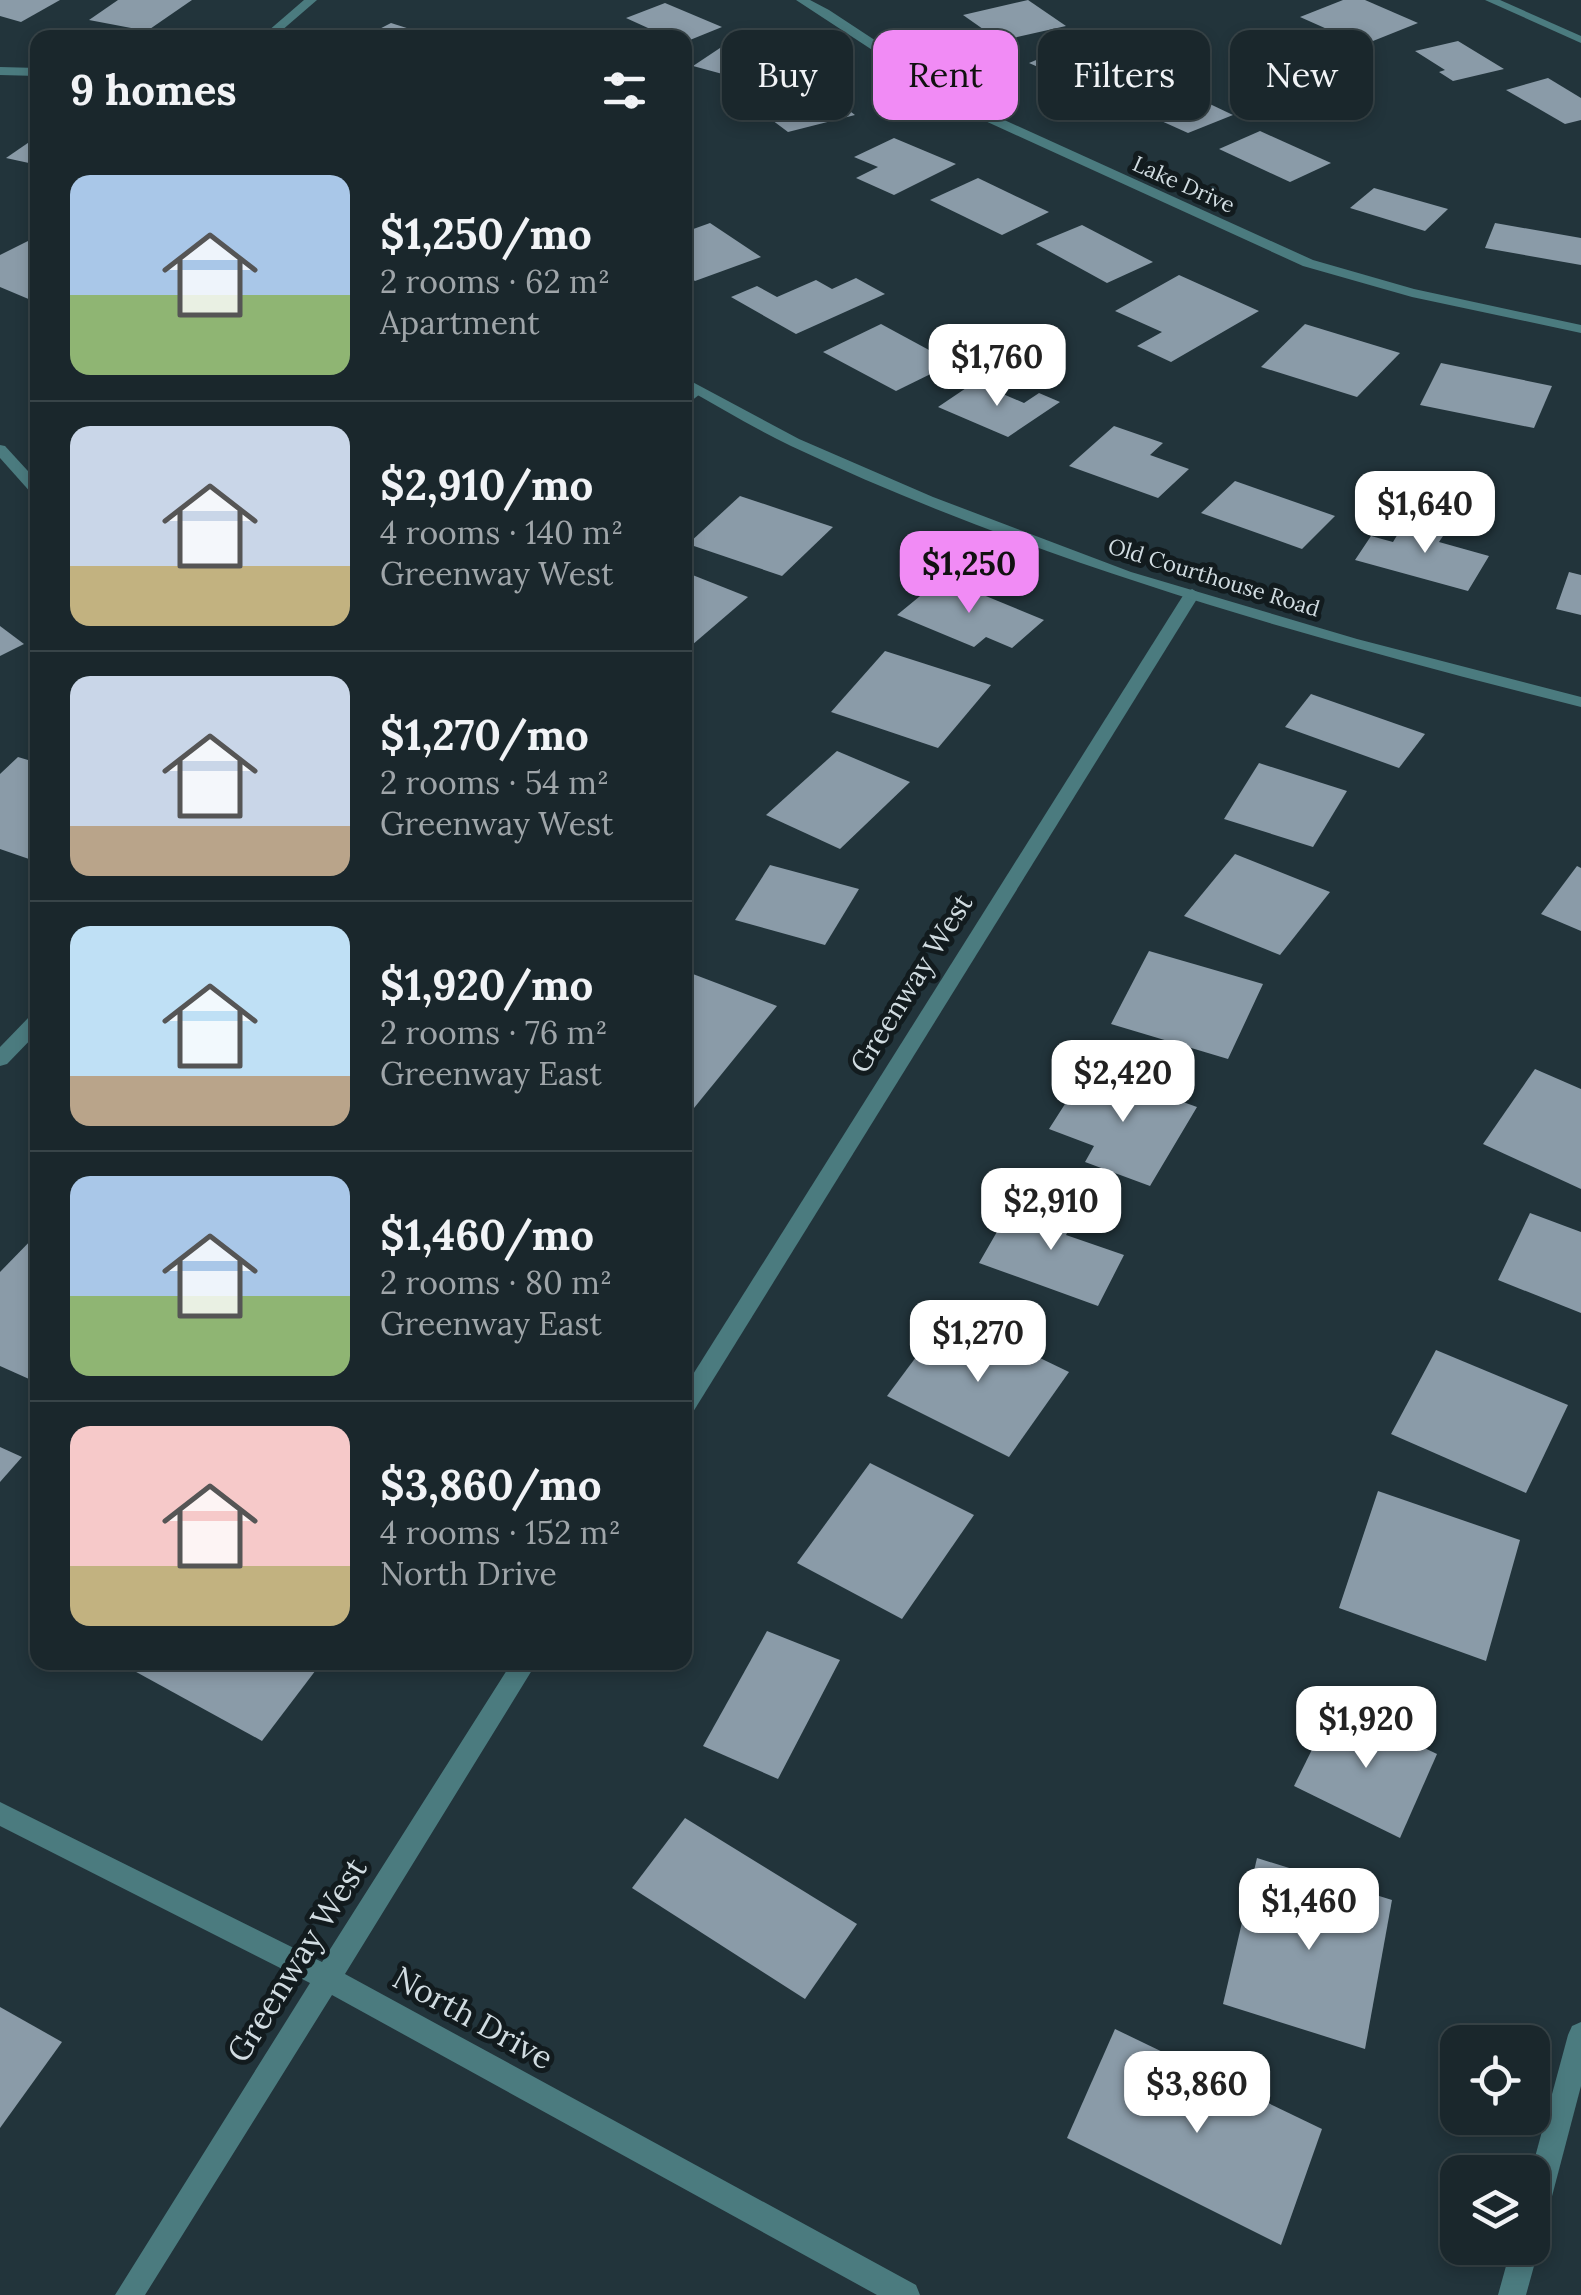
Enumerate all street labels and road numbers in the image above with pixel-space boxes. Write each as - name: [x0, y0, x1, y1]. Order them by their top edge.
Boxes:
- street label: Lake Drive: [1129, 149, 1240, 219]
- street label: Old Courthouse Road: [1105, 531, 1323, 623]
- street label: Greenway West: [842, 887, 980, 1079]
- street label: Greenway West: [217, 1849, 376, 2070]
- street label: North Drive: [386, 1957, 561, 2078]

